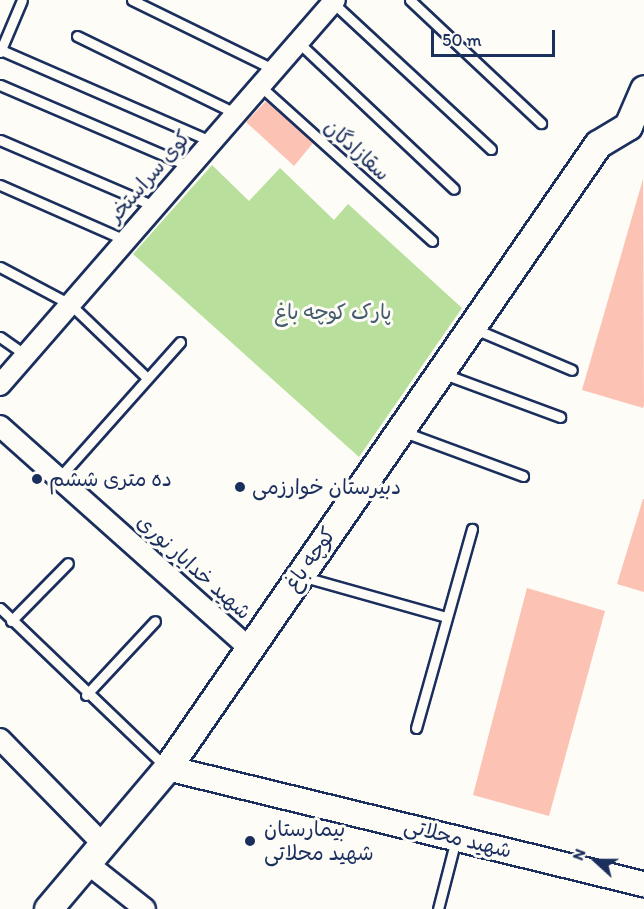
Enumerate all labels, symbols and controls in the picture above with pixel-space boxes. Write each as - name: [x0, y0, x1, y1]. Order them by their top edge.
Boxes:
- scale bar: [434, 18, 558, 56]
- text: 50 m: [442, 29, 482, 51]
- street label: سقازادگان: [319, 114, 395, 186]
- street label: کوی سراستخر: [102, 125, 196, 227]
- park label: پارک کوچه باغ: [274, 299, 392, 325]
- place label: ده متری ششم: [49, 466, 172, 492]
- marker: ده متری ششم: [30, 472, 44, 486]
- place label: دبیرستان خوارزمی: [252, 474, 401, 500]
- marker: دبیرستان خوارزمی: [233, 480, 247, 494]
- street label: شهید خدایار نوری: [132, 509, 256, 625]
- street label: کوچه باغ: [279, 522, 341, 596]
- street label: شهید محلاتی: [402, 812, 514, 864]
- place label: بیمارستان شهید محلاتی: [264, 816, 374, 866]
- north arrow: [566, 831, 626, 891]
- marker: بیمارستان شهید محلاتی: [241, 832, 259, 850]
- text: N: [568, 846, 590, 863]

